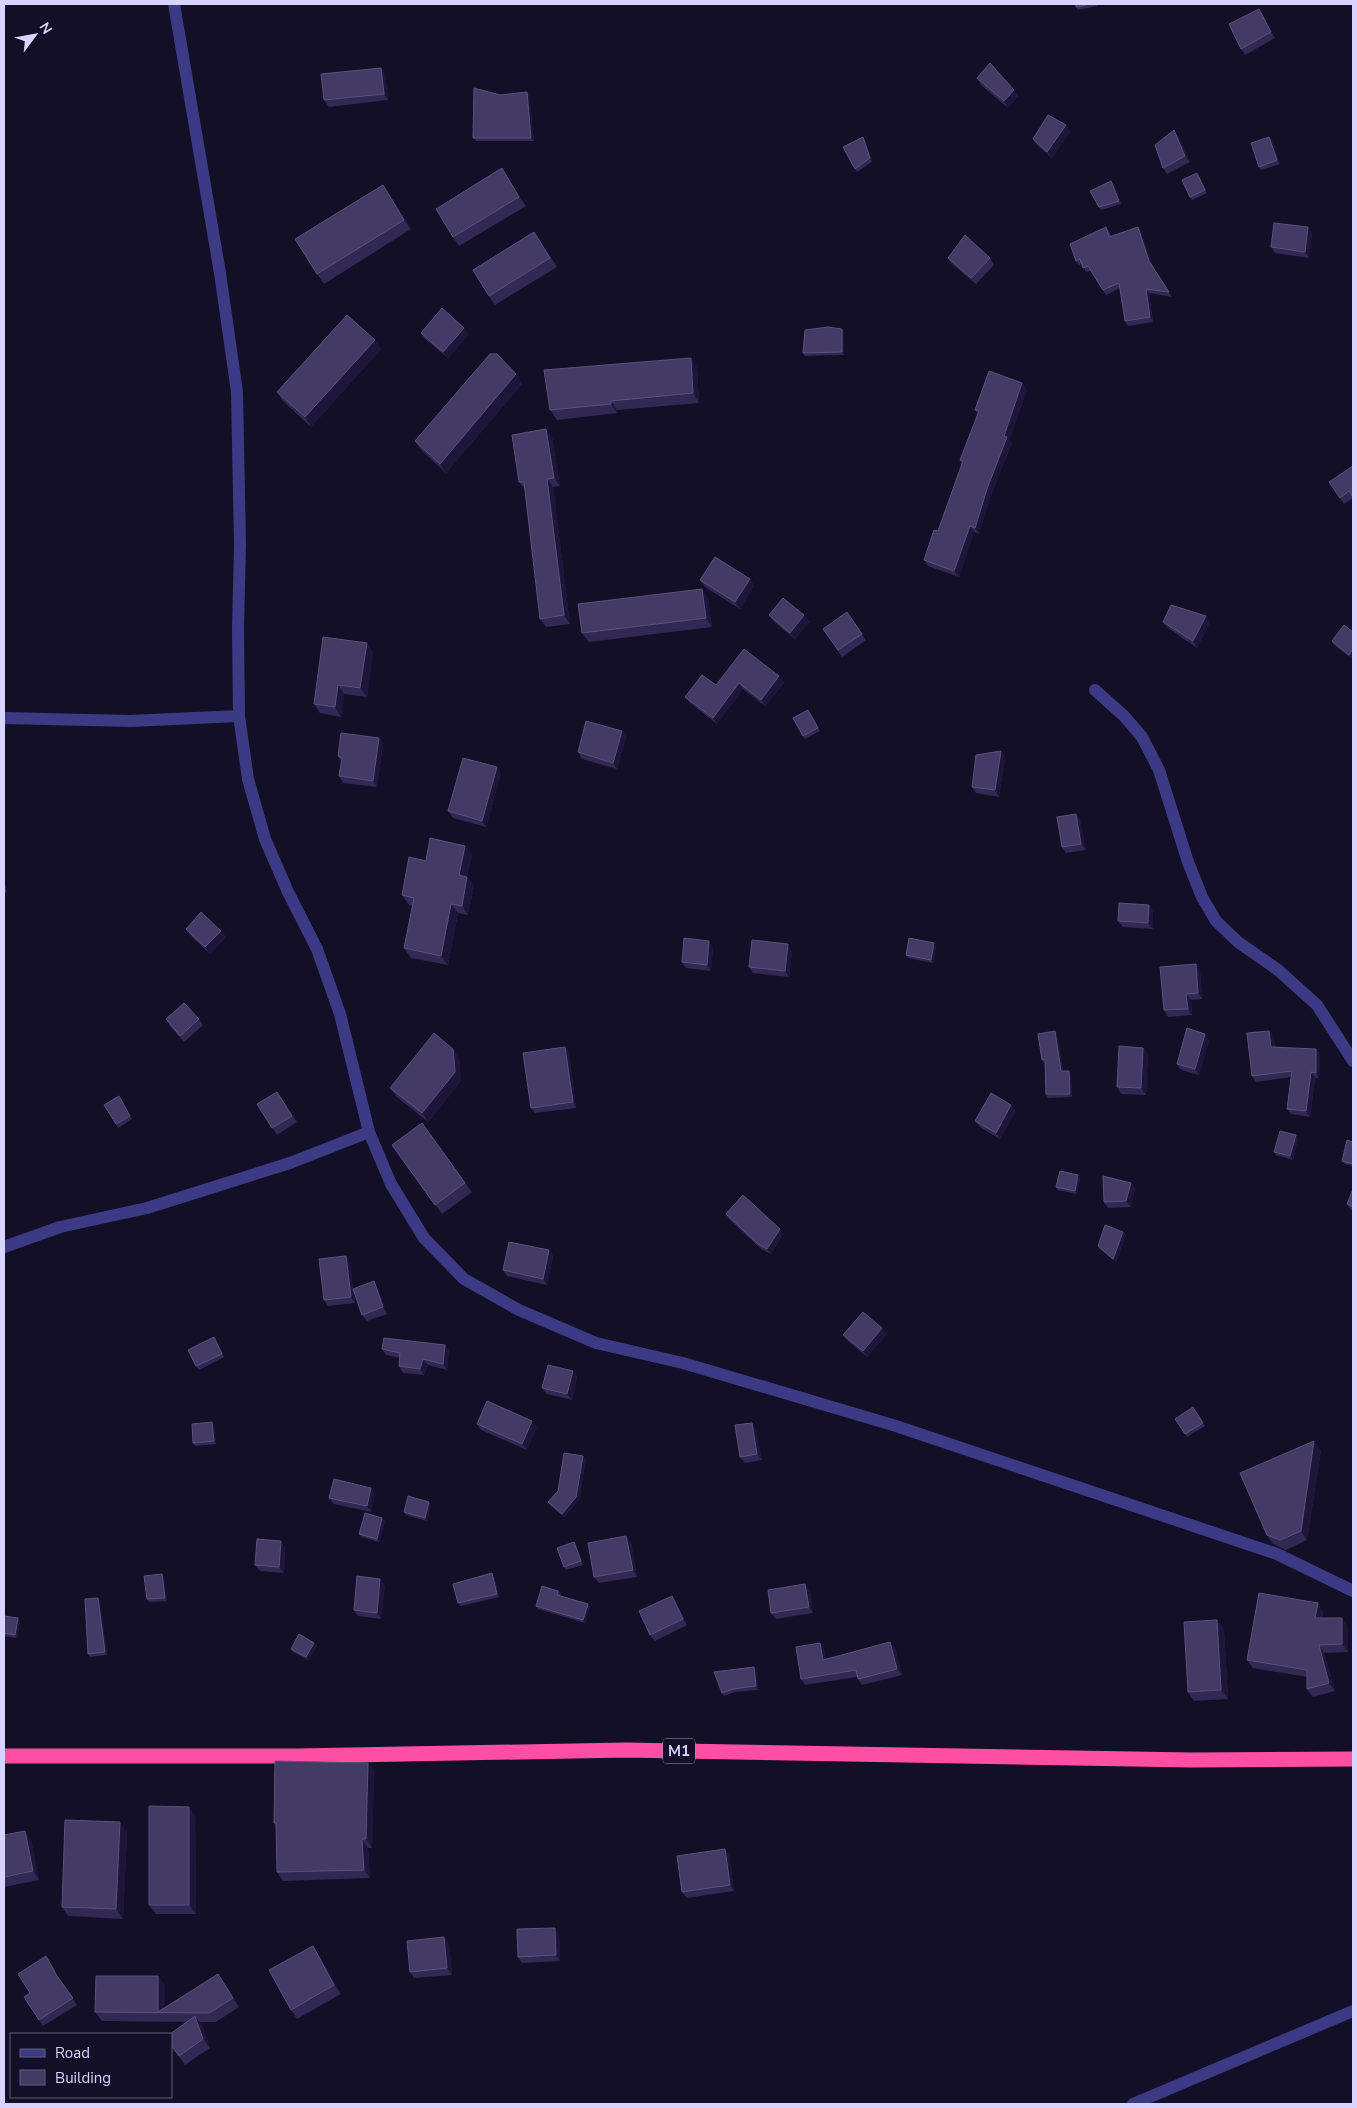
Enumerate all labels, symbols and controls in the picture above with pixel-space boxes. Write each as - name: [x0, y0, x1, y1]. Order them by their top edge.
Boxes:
- north arrow: [10, 10, 60, 60]
- text: N: [35, 19, 56, 38]
- road number: M1: [663, 1738, 695, 1764]
- legend: [10, 2033, 172, 2098]
- text: Road: [55, 2043, 90, 2063]
- text: Building: [55, 2068, 111, 2088]

